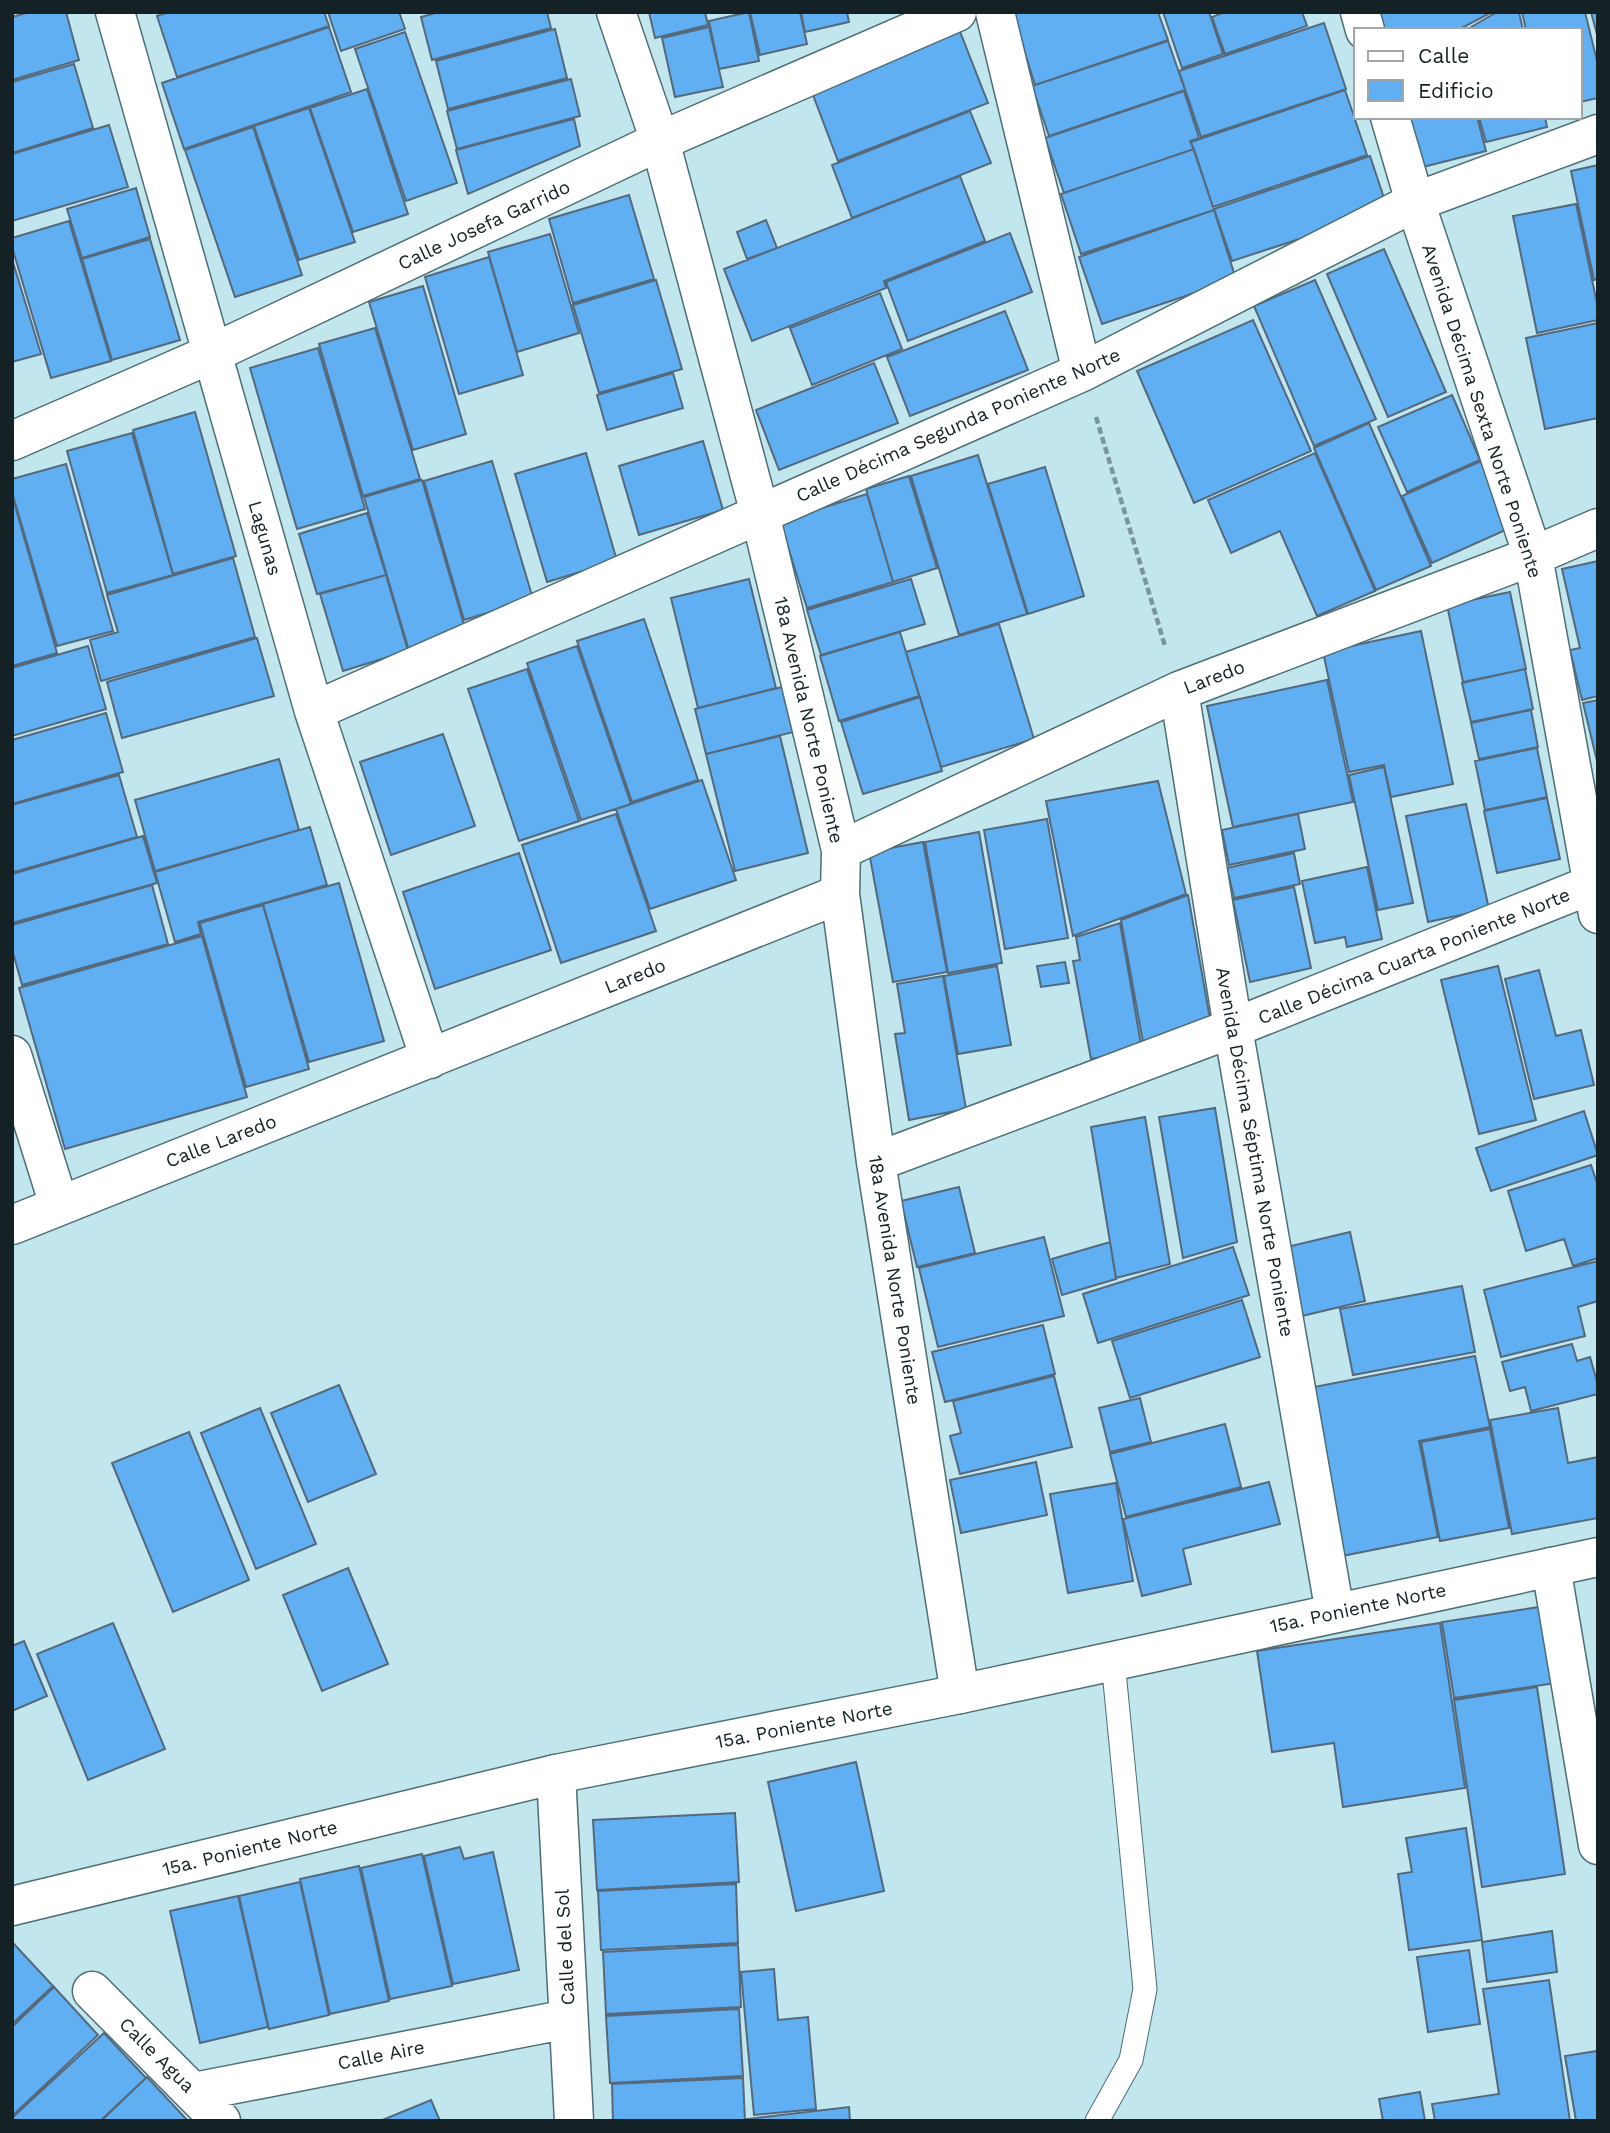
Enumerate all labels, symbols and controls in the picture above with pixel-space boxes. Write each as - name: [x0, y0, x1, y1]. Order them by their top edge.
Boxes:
- legend: [1354, 28, 1582, 119]
- text: Calle: [1418, 43, 1469, 68]
- text: Edificio: [1418, 78, 1494, 103]
- street label: Calle Josefa Garrido: [394, 175, 574, 275]
- street label: Avenida Décima Sexta Norte Poniente: [1417, 241, 1547, 581]
- street label: Calle Décima Segunda Poniente Norte: [792, 343, 1124, 507]
- street label: Lagunas: [243, 498, 287, 578]
- street label: 18a Avenida Norte Poniente: [769, 594, 849, 846]
- street label: Laredo: [1180, 655, 1248, 699]
- street label: Calle Décima Cuarta Poniente Norte: [1255, 883, 1573, 1029]
- street label: Laredo: [601, 953, 669, 999]
- street label: Avenida Décima Séptima Norte Poniente: [1211, 965, 1299, 1339]
- street label: Calle Laredo: [162, 1109, 280, 1173]
- street label: 18a Avenida Norte Poniente: [864, 1154, 926, 1406]
- street label: 15a. Poniente Norte: [1268, 1578, 1448, 1638]
- street label: 15a. Poniente Norte: [714, 1697, 894, 1753]
- street label: 15a. Poniente Norte: [160, 1815, 340, 1881]
- street label: Calle del Sol: [550, 1888, 580, 2006]
- street label: Calle Agua: [114, 2012, 200, 2098]
- street label: Calle Aire: [336, 2035, 426, 2075]

